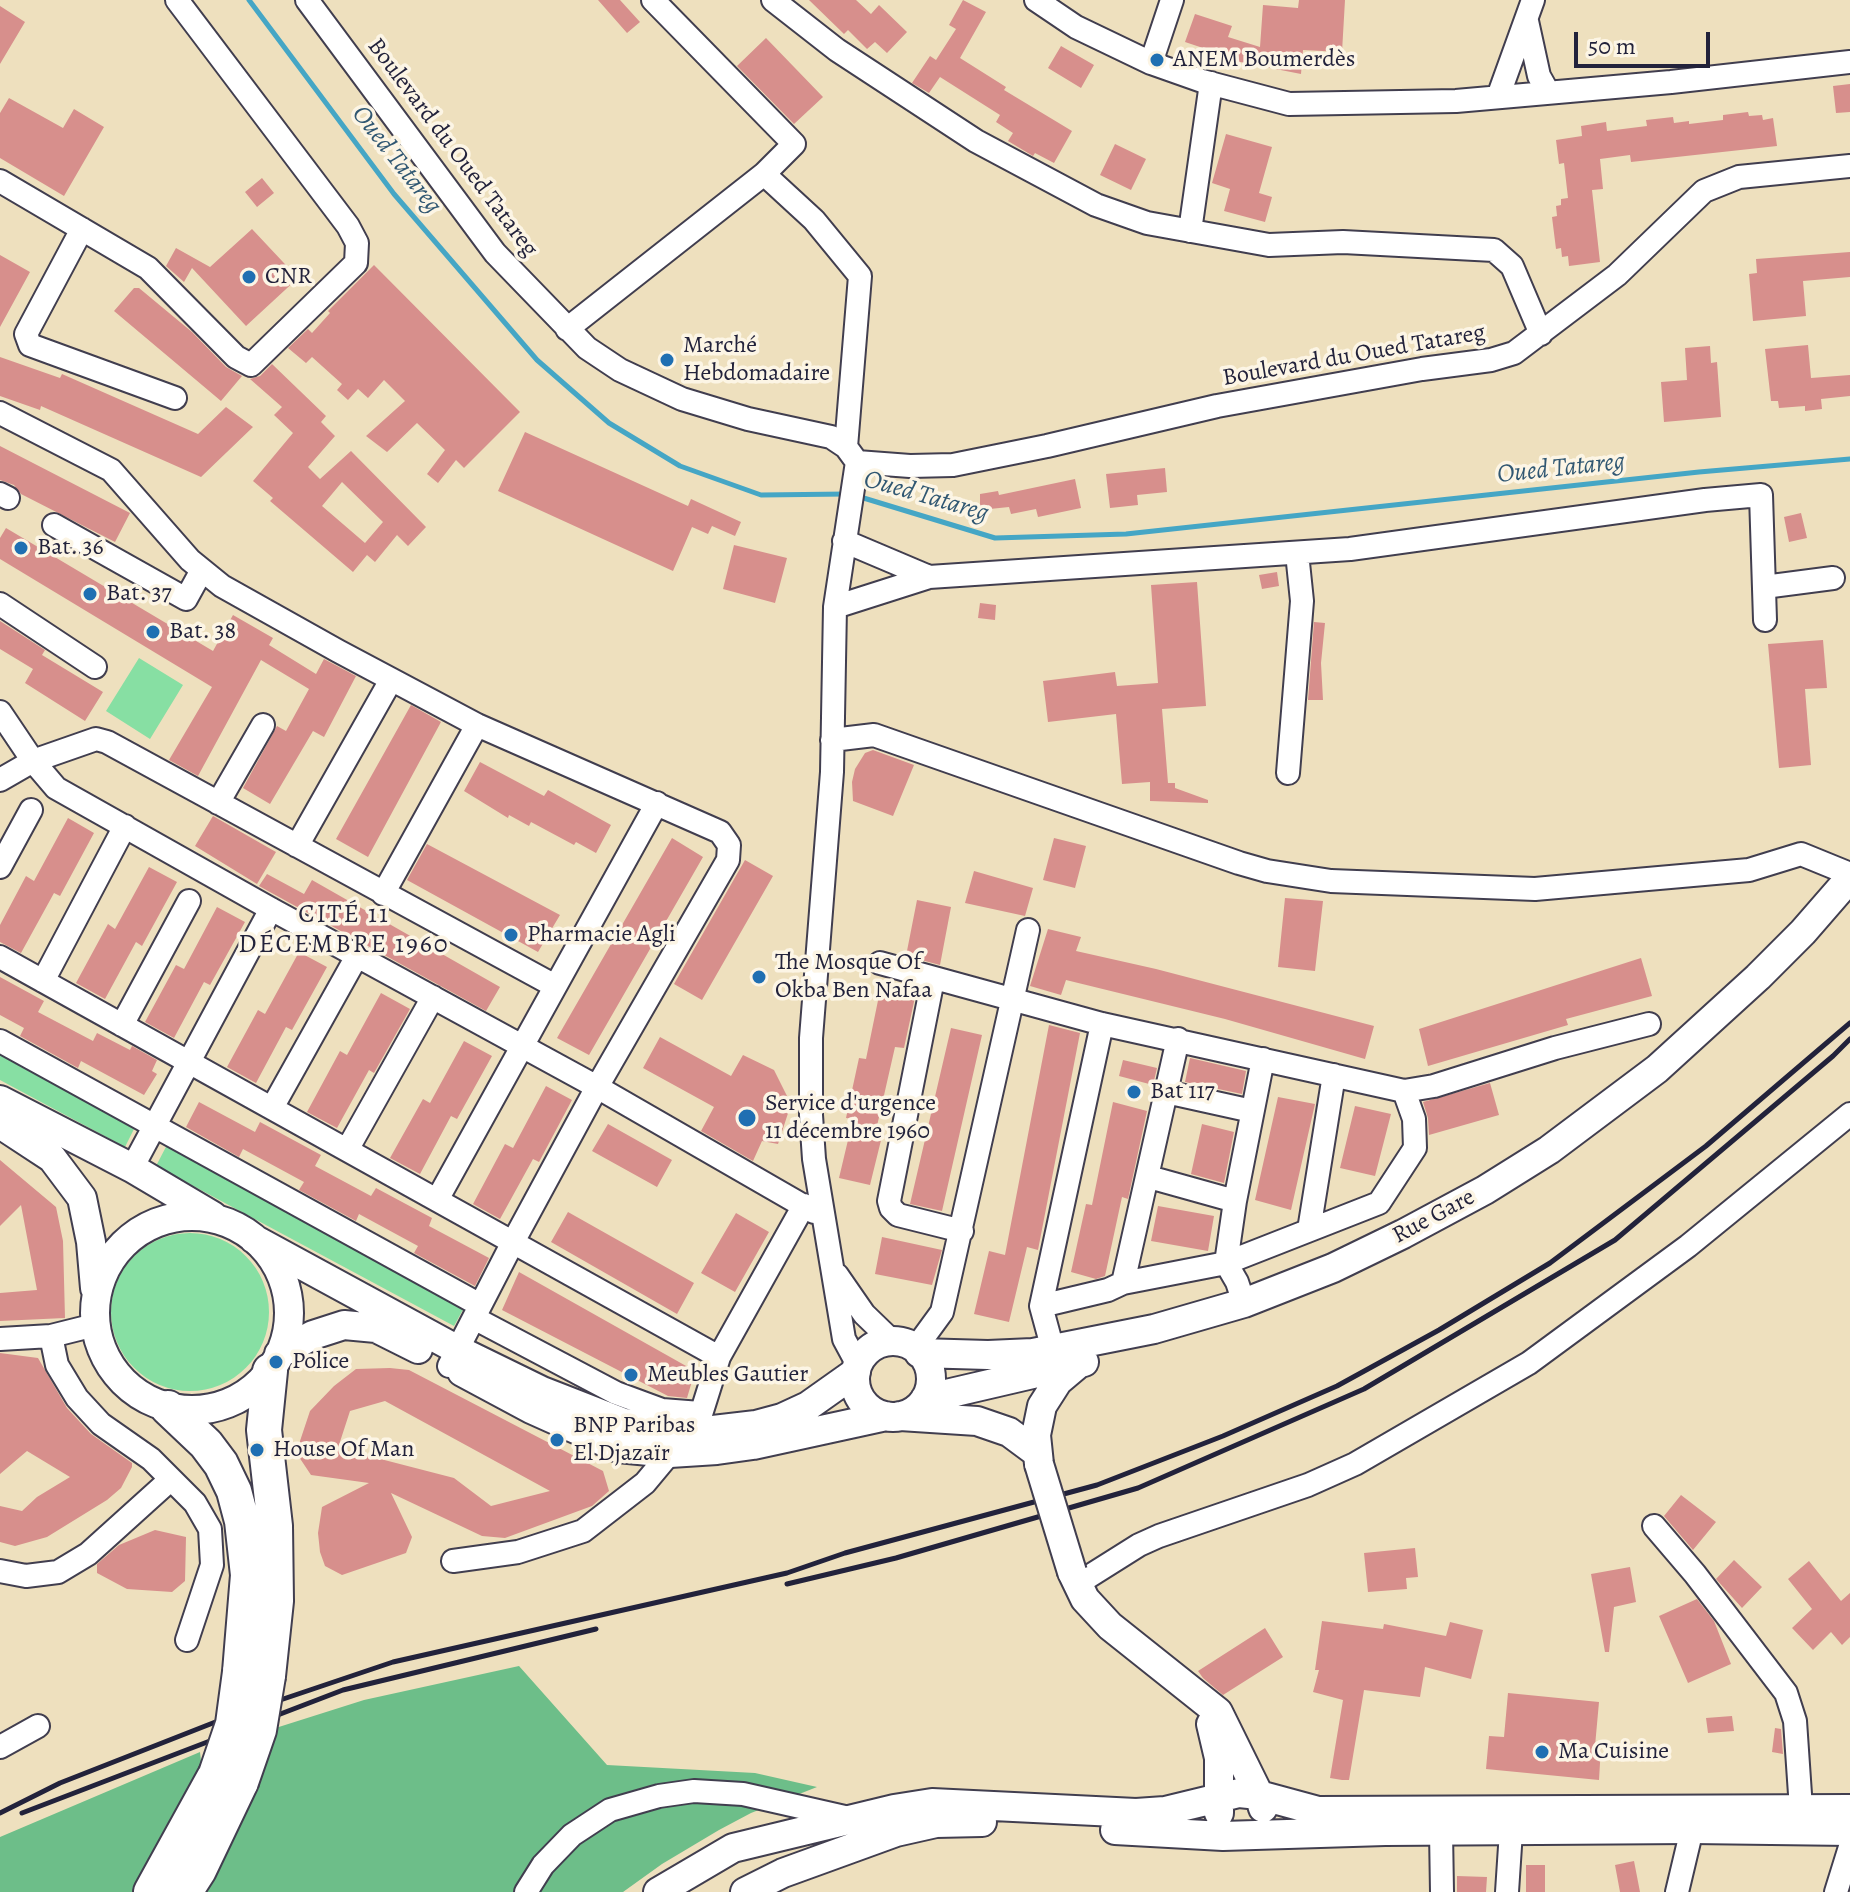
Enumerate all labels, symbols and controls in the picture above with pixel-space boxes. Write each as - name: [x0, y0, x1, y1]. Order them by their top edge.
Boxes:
- scale bar: [1578, 16, 1714, 66]
- text: 50 m: [1588, 30, 1636, 62]
- street label: Boulevard du Oued Tatareg: [360, 33, 544, 263]
- place label: ANEM Boumerdès: [1173, 46, 1356, 74]
- marker: ANEM Boumerdès: [1148, 51, 1166, 69]
- water label: Oued Tatareg: [344, 100, 448, 220]
- place label: CNR: [265, 263, 312, 291]
- marker: CNR: [240, 268, 258, 286]
- street label: Boulevard du Oued Tatareg: [1221, 319, 1487, 393]
- place label: Marché Hebdomadaire: [683, 332, 830, 388]
- marker: Marché Hebdomadaire: [658, 351, 676, 369]
- water label: Oued Tatareg: [1496, 447, 1626, 491]
- water label: Oued Tatareg: [860, 464, 992, 530]
- place label: Bat. 36: [37, 534, 104, 562]
- marker: Bat. 36: [12, 539, 30, 557]
- place label: Bat. 37: [106, 580, 172, 608]
- marker: Bat. 37: [81, 585, 99, 603]
- place label: Bat. 38: [169, 618, 236, 646]
- marker: Bat. 38: [144, 623, 162, 641]
- district label: CITÉ 11 DÉCEMBRE 1960: [238, 900, 450, 962]
- place label: Pharmacie Agli: [527, 921, 676, 949]
- marker: Pharmacie Agli: [502, 926, 520, 944]
- place label: The Mosque Of Okba Ben Nafaa: [775, 949, 932, 1005]
- marker: The Mosque Of Okba Ben Nafaa: [750, 968, 768, 986]
- place label: Bat 117: [1150, 1078, 1215, 1106]
- marker: Bat 117: [1125, 1083, 1143, 1101]
- place label: Service d'urgence 11 décembre 1960: [765, 1090, 936, 1146]
- marker: Service d'urgence 11 décembre 1960: [736, 1107, 758, 1129]
- street label: Rue Gare: [1388, 1183, 1480, 1251]
- place label: Police: [292, 1348, 349, 1376]
- marker: Police: [267, 1353, 285, 1371]
- place label: Meubles Gautier: [647, 1361, 808, 1389]
- marker: Meubles Gautier: [622, 1366, 640, 1384]
- place label: BNP Paribas El Djazaïr: [573, 1412, 695, 1468]
- marker: BNP Paribas El Djazaïr: [548, 1431, 566, 1449]
- place label: House Of Man: [273, 1436, 414, 1464]
- marker: House Of Man: [248, 1441, 266, 1459]
- place label: Ma Cuisine: [1558, 1738, 1669, 1766]
- marker: Ma Cuisine: [1533, 1743, 1551, 1761]

